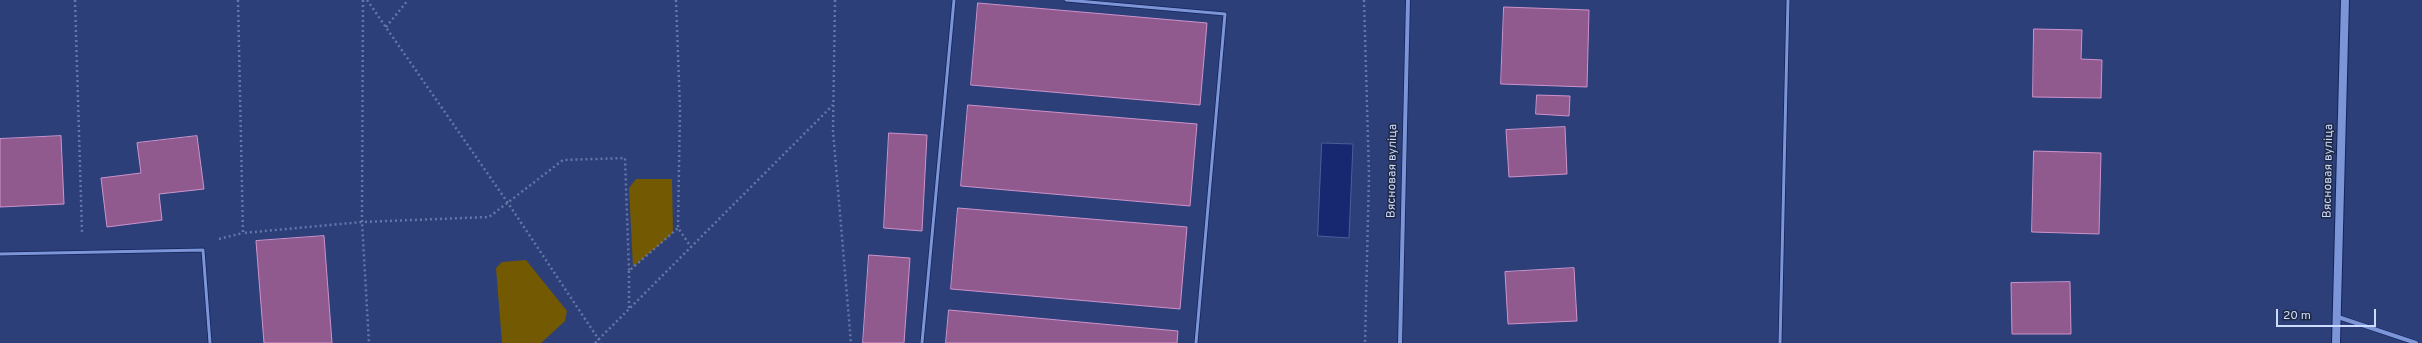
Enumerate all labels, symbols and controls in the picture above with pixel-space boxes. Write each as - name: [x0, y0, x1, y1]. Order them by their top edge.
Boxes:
- street label: Вясновая вуліца: [1385, 124, 1401, 218]
- street label: Вясновая вуліца: [2321, 124, 2337, 218]
- scale bar: [2278, 301, 2378, 327]
- text: 20 m: [2283, 308, 2311, 324]

